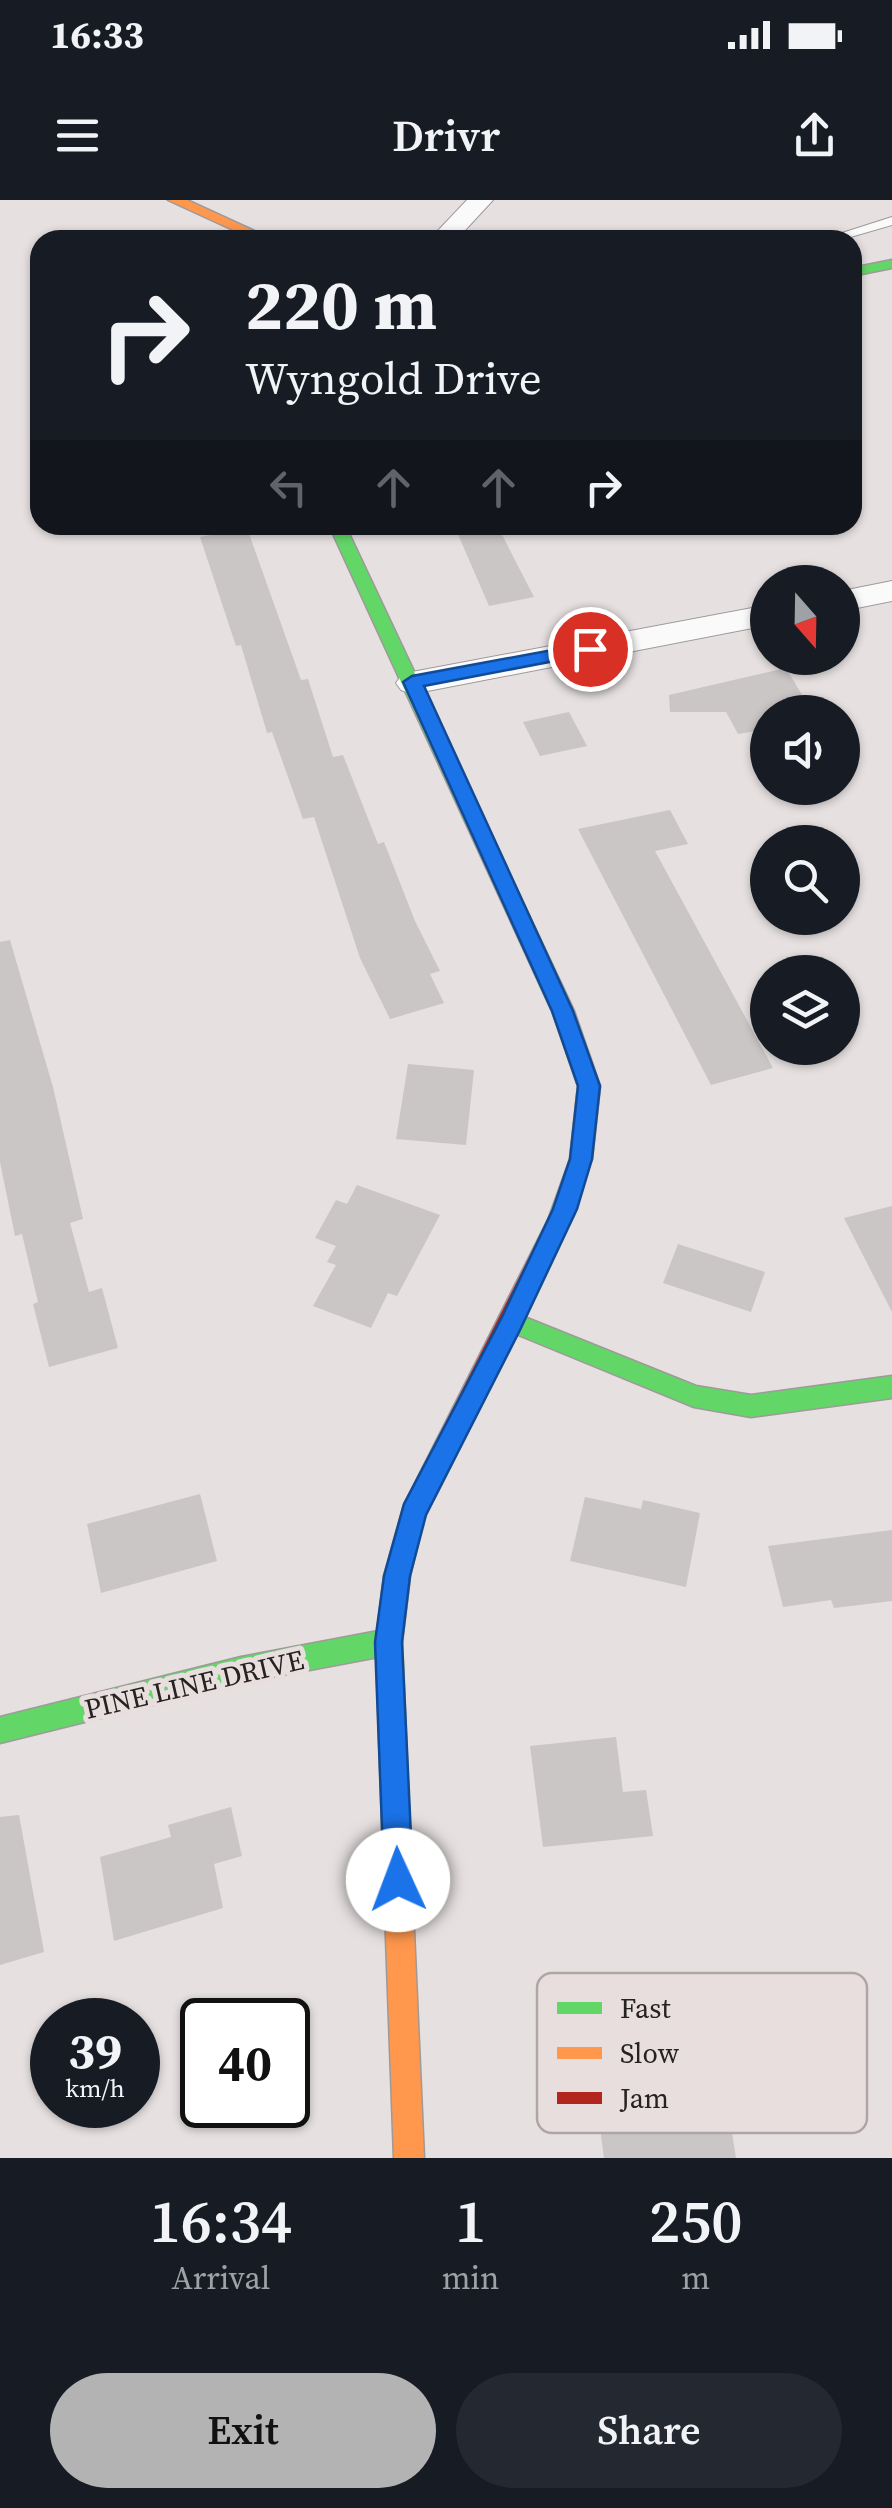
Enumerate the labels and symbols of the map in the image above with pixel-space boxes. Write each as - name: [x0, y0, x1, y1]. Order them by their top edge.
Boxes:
- north arrow: [750, 565, 860, 675]
- pin: [548, 607, 633, 692]
- street label: PINE LINE DRIVE: [81, 1640, 307, 1728]
- position arrow: [346, 1828, 450, 1932]
- legend: [537, 1973, 867, 2133]
- text: Fast: [620, 1989, 671, 2027]
- speed limit sign: 40: [180, 1998, 310, 2128]
- text: Slow: [620, 2034, 680, 2072]
- text: Jam: [619, 2079, 669, 2117]

